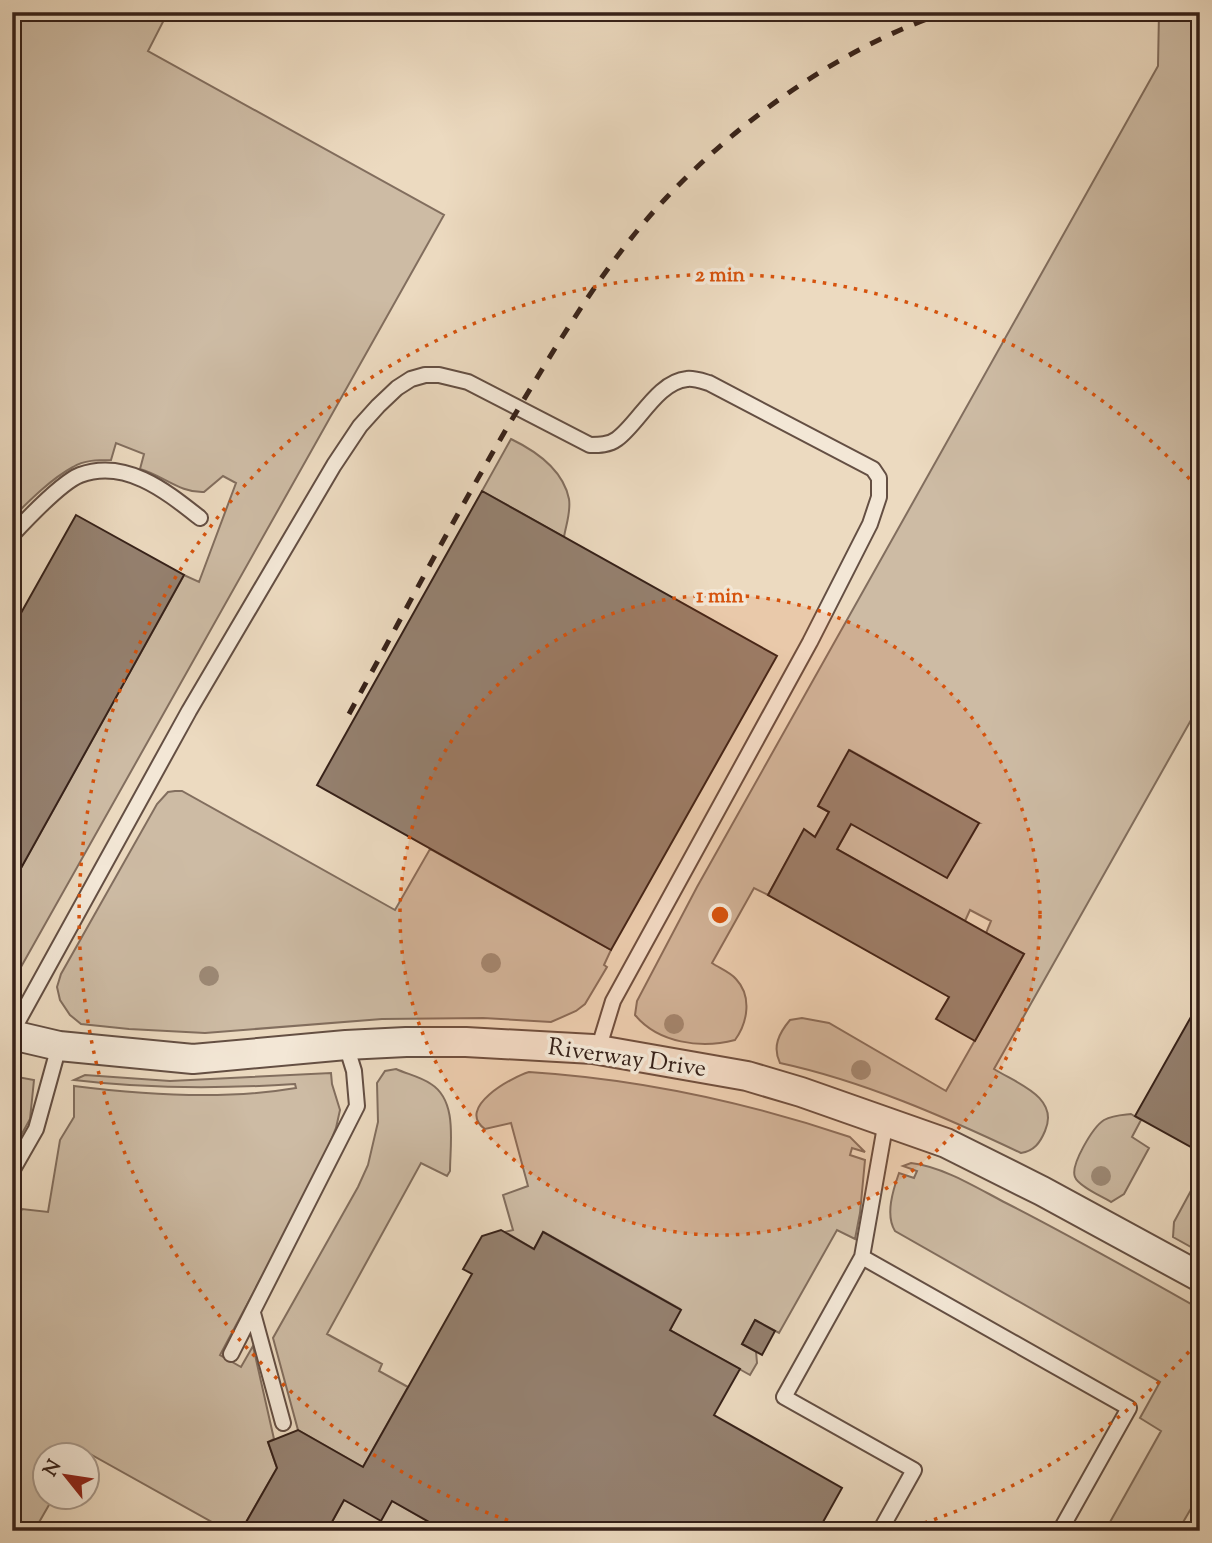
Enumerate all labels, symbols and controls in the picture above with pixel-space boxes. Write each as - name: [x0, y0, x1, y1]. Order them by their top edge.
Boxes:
- text: 2 min: [695, 261, 746, 291]
- text: 1 min: [696, 582, 744, 612]
- centre of rings: [708, 903, 732, 927]
- street label: Riverway Drive: [546, 1031, 708, 1087]
- north arrow: [32, 1442, 102, 1512]
- text: N: [38, 1455, 69, 1482]

